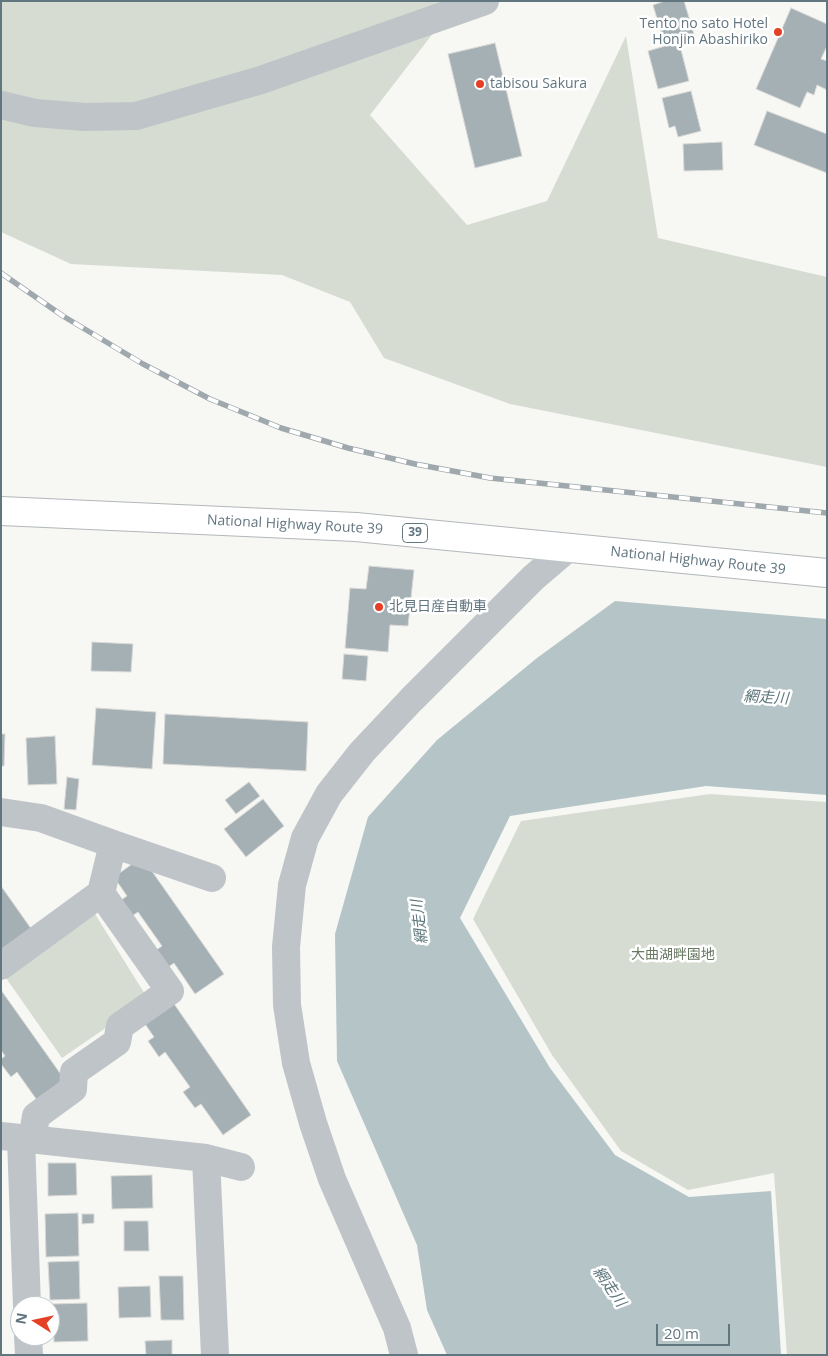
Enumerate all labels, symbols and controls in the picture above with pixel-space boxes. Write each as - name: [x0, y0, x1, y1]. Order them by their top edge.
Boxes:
- place label: Tento no sato Hotel Honjin Abashiriko: [640, 16, 768, 48]
- marker: Tento no sato Hotel Honjin Abashiriko: [772, 26, 784, 38]
- place label: tabisou Sakura: [490, 76, 587, 92]
- marker: tabisou Sakura: [474, 78, 486, 90]
- street label: National Highway Route 39: [207, 512, 383, 538]
- road number: 39: [402, 524, 428, 542]
- street label: National Highway Route 39: [609, 543, 787, 579]
- place label: 北見日産自動車: [389, 599, 487, 615]
- marker: 北見日産自動車: [373, 601, 385, 613]
- water label: 網走川: [743, 688, 789, 708]
- water label: 網走川: [408, 899, 432, 945]
- park label: 大曲湖畔園地: [631, 947, 715, 963]
- water label: 網走川: [589, 1263, 629, 1311]
- north arrow: [10, 1296, 60, 1346]
- text: N: [10, 1311, 31, 1326]
- scale bar: [658, 1314, 732, 1346]
- text: 20 m: [664, 1323, 699, 1343]

